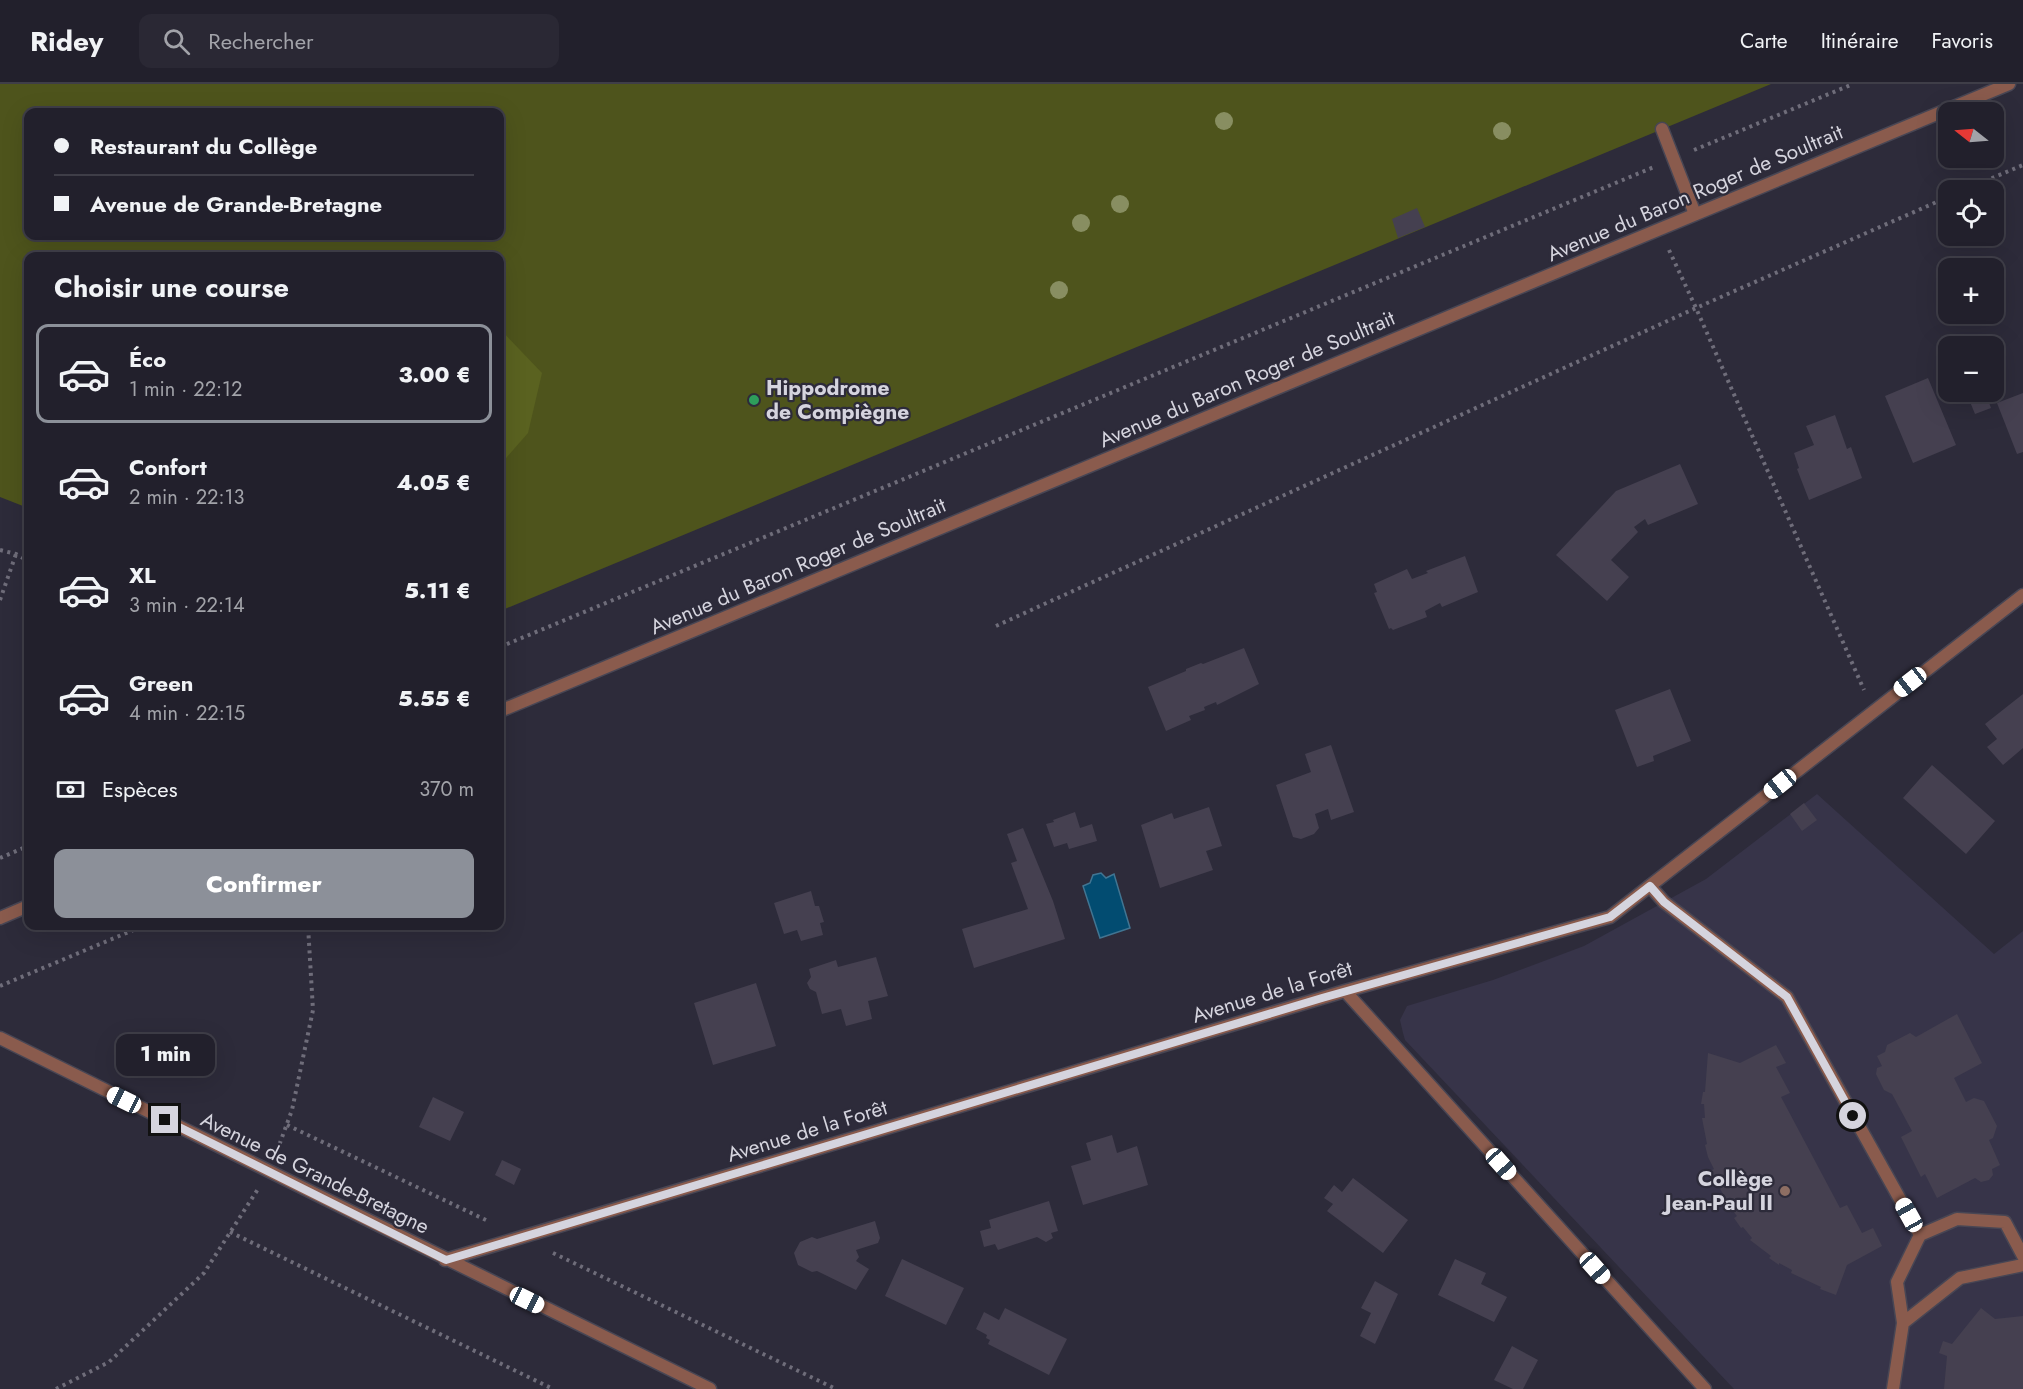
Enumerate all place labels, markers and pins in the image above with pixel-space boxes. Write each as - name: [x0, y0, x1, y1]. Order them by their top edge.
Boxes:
- place label: Hippodrome de Compiègne: [766, 373, 909, 427]
- marker: Hippodrome de Compiègne: [747, 393, 761, 407]
- place label: Collège Jean-Paul II: [1661, 1164, 1773, 1218]
- marker: Collège Jean-Paul II: [1778, 1184, 1792, 1198]

